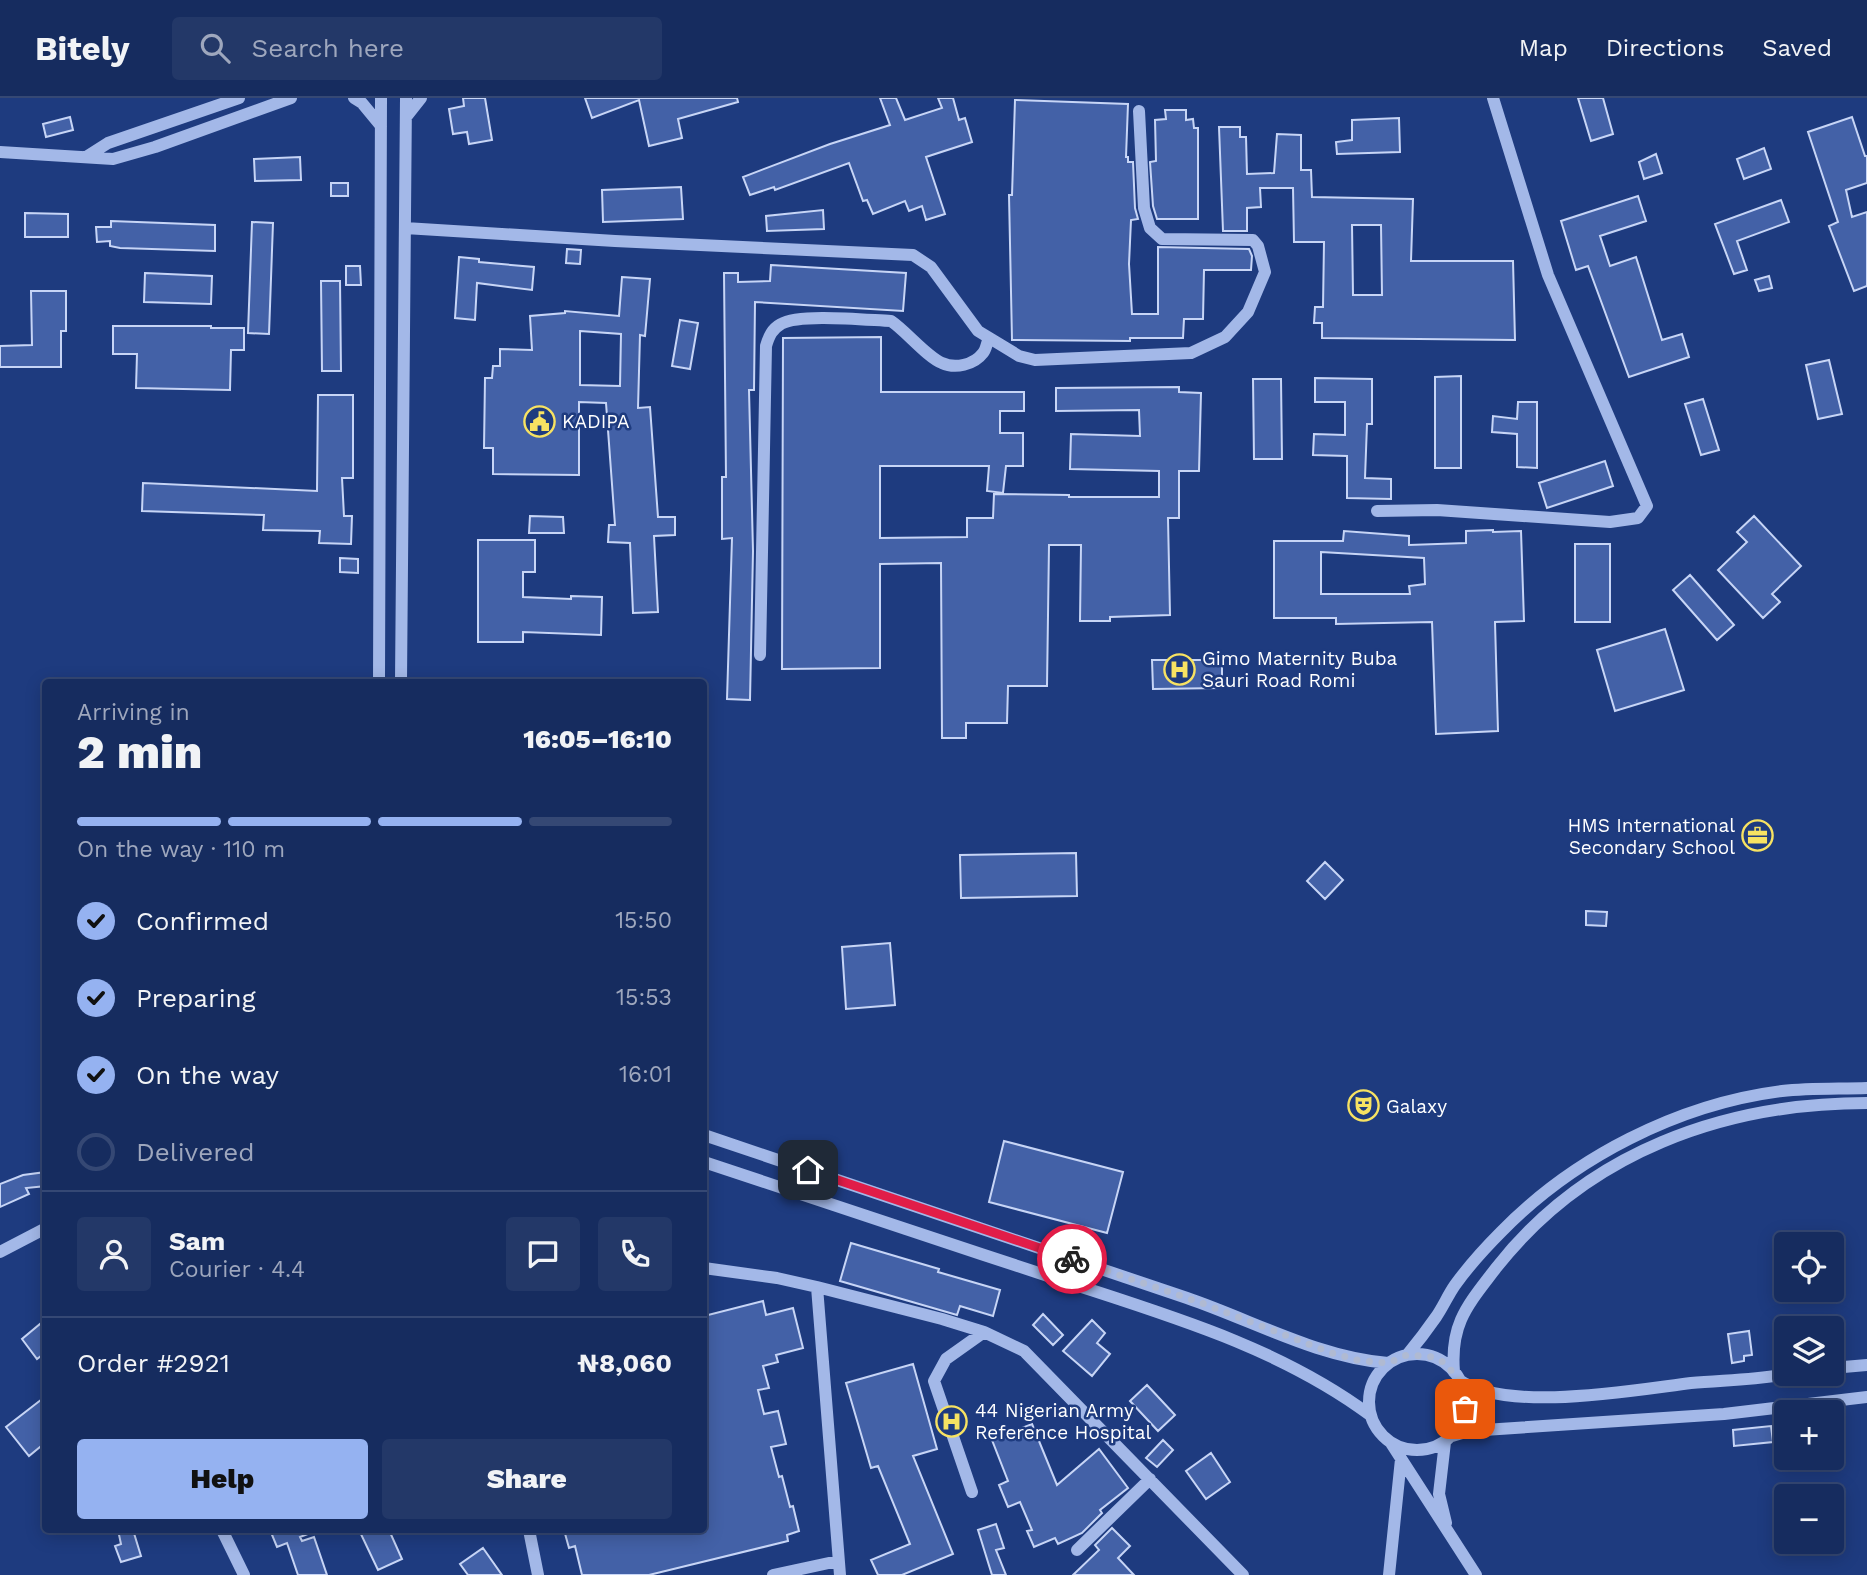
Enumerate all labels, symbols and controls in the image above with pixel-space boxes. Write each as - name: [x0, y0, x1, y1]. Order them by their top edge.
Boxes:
- search box: [172, 17, 662, 80]
- text: Bitely: [35, 29, 130, 68]
- icon: search: [196, 29, 234, 67]
- text: Search here: [252, 33, 404, 63]
- text: Map: [1519, 34, 1568, 62]
- text: Directions: [1606, 34, 1724, 62]
- text: Saved: [1762, 34, 1832, 62]
- public building icon: KADIPA: [522, 404, 556, 438]
- place label: KADIPA: [562, 410, 630, 433]
- place label: Gimo Maternity Buba Sauri Road Romi: [1202, 647, 1398, 692]
- hospital icon: Gimo Maternity Buba Sauri Road Romi: [1162, 652, 1196, 686]
- text: Arriving in: [77, 699, 190, 726]
- text: 16:05–16:10: [523, 724, 672, 754]
- text: 2 min: [77, 725, 202, 779]
- place label: HMS International Secondary School: [1567, 814, 1735, 859]
- office icon: HMS International Secondary School: [1741, 819, 1775, 853]
- text: On the way · 110 m: [77, 836, 285, 863]
- icon: check: [77, 902, 115, 940]
- text: Confirmed: [136, 906, 269, 936]
- text: 15:50: [615, 907, 672, 934]
- icon: check: [77, 979, 115, 1017]
- text: Preparing: [136, 983, 256, 1013]
- text: 15:53: [616, 984, 672, 1011]
- icon: check: [77, 1056, 115, 1094]
- text: On the way: [136, 1060, 279, 1090]
- text: 16:01: [619, 1061, 672, 1088]
- theatre icon: Galaxy: [1346, 1089, 1380, 1123]
- place label: Galaxy: [1386, 1095, 1447, 1118]
- text: Delivered: [136, 1137, 255, 1167]
- pin: [778, 1140, 838, 1200]
- icon: home: [789, 1151, 827, 1189]
- button: person: [77, 1217, 151, 1291]
- button: chat: [506, 1217, 580, 1291]
- button: phone: [598, 1217, 672, 1291]
- courier: [1037, 1224, 1107, 1294]
- text: Sam: [169, 1226, 225, 1256]
- map controls: [1774, 1232, 1844, 1554]
- button: locate: [1774, 1232, 1844, 1302]
- icon: bike: [1053, 1240, 1091, 1278]
- text: Courier · 4.4: [169, 1256, 305, 1283]
- button: layers: [1774, 1316, 1844, 1386]
- text: Order #2921: [77, 1348, 230, 1378]
- text: ₦8,060: [578, 1348, 672, 1378]
- pin: [1435, 1379, 1495, 1439]
- icon: bag: [1446, 1390, 1484, 1428]
- place label: 44 Nigerian Army Reference Hospital: [975, 1399, 1151, 1444]
- button: +: [1774, 1400, 1844, 1470]
- hospital icon: 44 Nigerian Army Reference Hospital: [935, 1404, 969, 1438]
- button: Help: [77, 1439, 368, 1519]
- button: Share: [382, 1439, 672, 1519]
- button: −: [1774, 1484, 1844, 1554]

